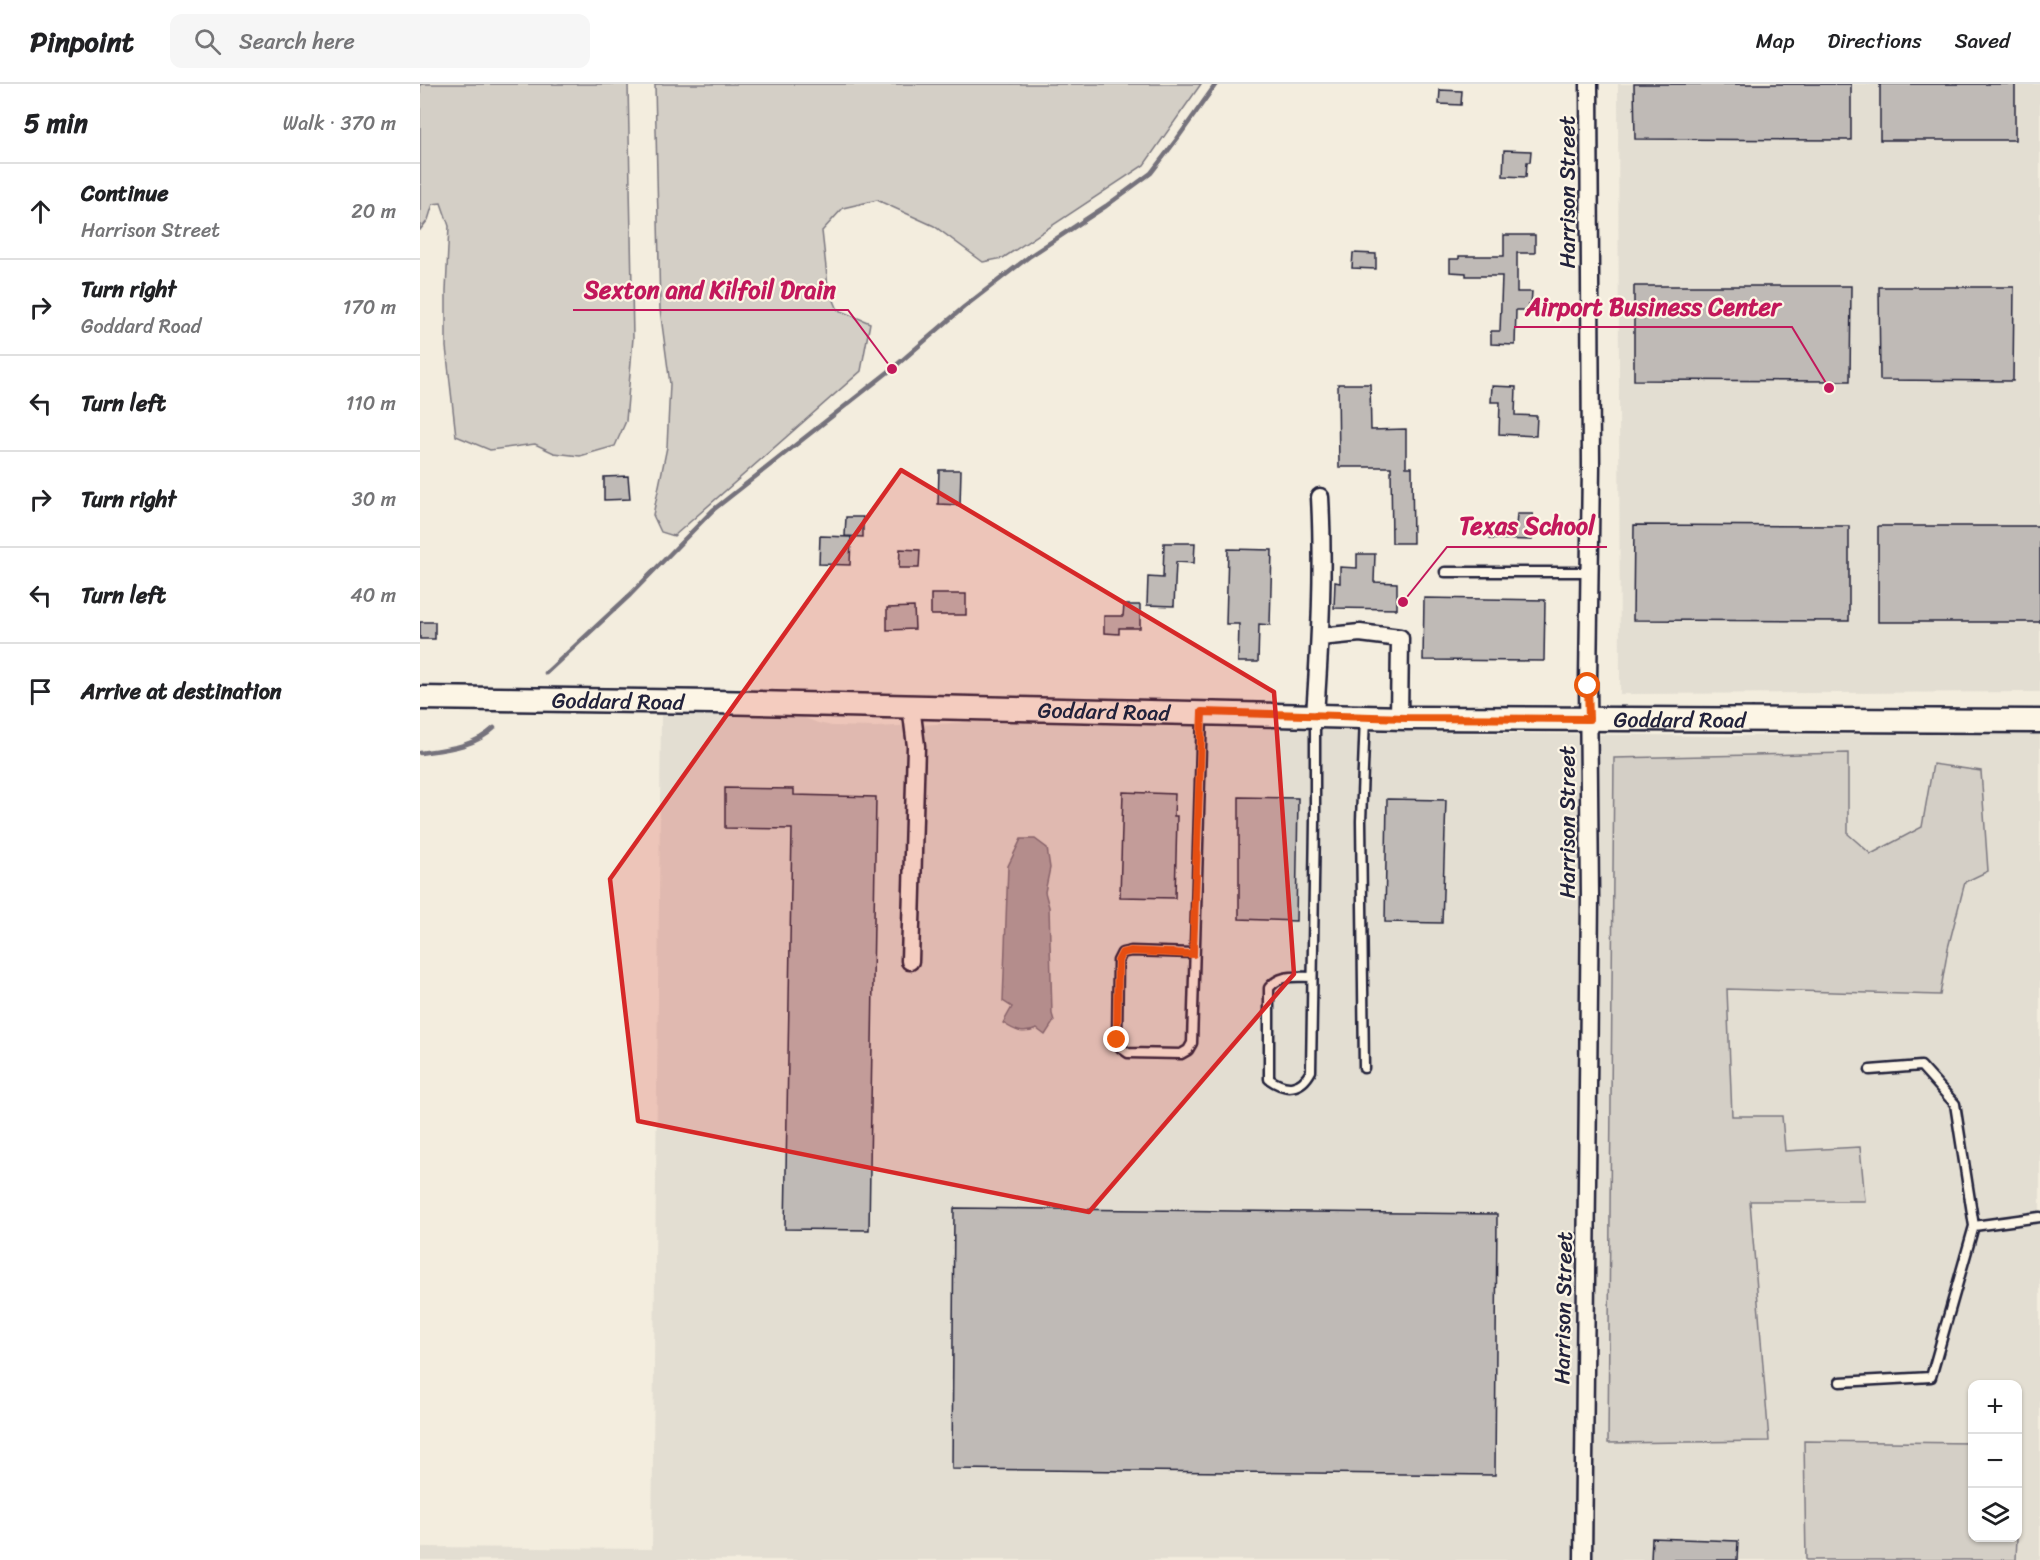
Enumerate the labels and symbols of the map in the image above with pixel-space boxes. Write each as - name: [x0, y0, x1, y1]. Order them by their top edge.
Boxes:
- street label: Harrison Street: [1548, 115, 1587, 268]
- callout: Sexton and Kilfoil Drain: [573, 268, 848, 310]
- text: Sexton and Kilfoil Drain: [583, 269, 836, 311]
- callout: Airport Business Center: [1514, 285, 1792, 327]
- text: Airport Business Center: [1524, 286, 1783, 328]
- callout: Texas School: [1447, 505, 1607, 547]
- text: Texas School: [1459, 505, 1596, 547]
- route start: [1574, 672, 1600, 698]
- street label: Goddard Road: [551, 680, 686, 721]
- street label: Goddard Road: [1037, 690, 1172, 732]
- street label: Goddard Road: [1613, 699, 1747, 739]
- street label: Harrison Street: [1548, 745, 1587, 898]
- route end: [1103, 1026, 1129, 1052]
- street label: Harrison Street: [1542, 1231, 1584, 1385]

